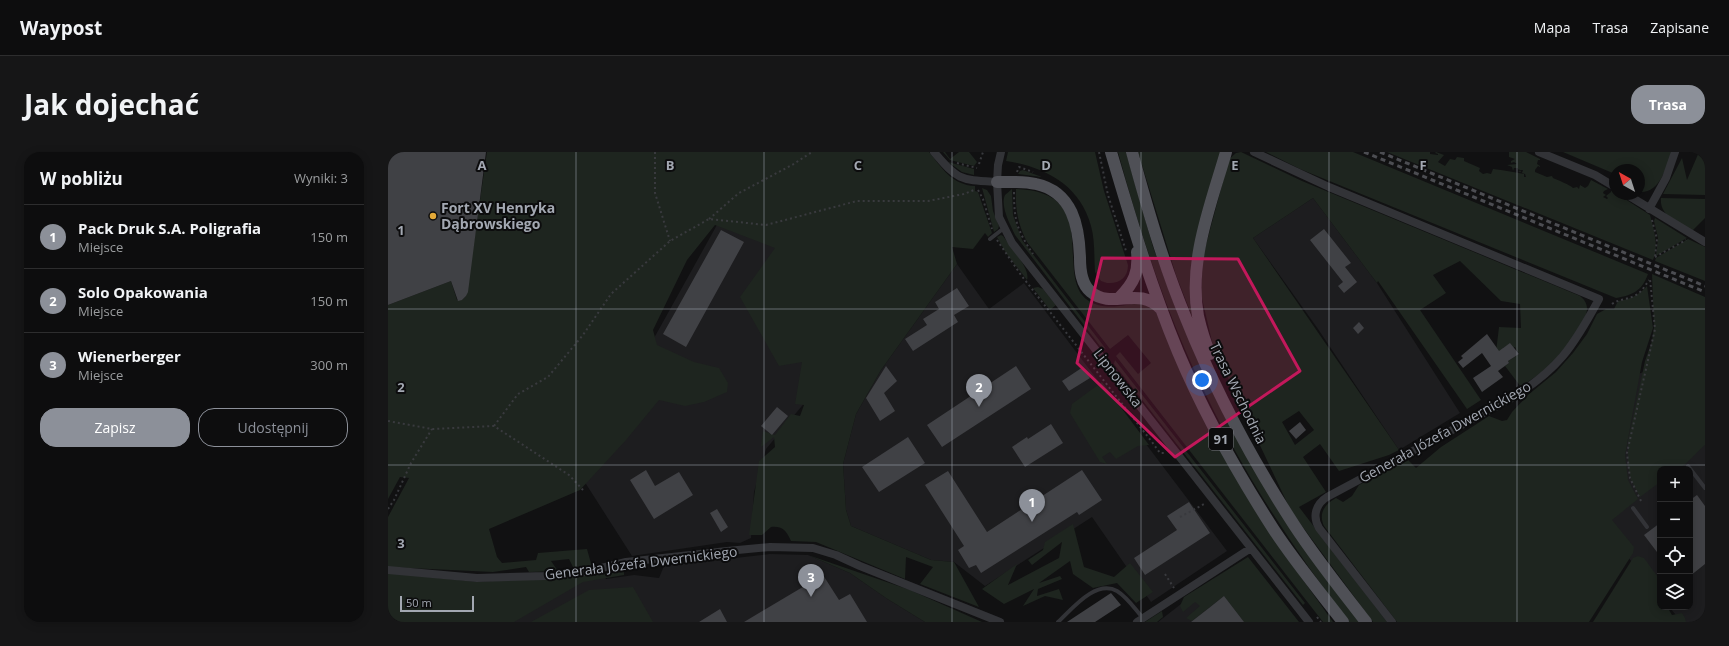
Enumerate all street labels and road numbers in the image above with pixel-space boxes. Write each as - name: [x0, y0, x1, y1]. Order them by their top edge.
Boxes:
- street label: Trasa Wschodnia: [1206, 339, 1271, 447]
- street label: Lipnowska: [1090, 345, 1147, 411]
- street label: Generała Józefa Dwernickiego: [1355, 376, 1534, 487]
- road number: 91: [1209, 428, 1233, 450]
- street label: Generała Józefa Dwernickiego: [544, 541, 738, 584]

